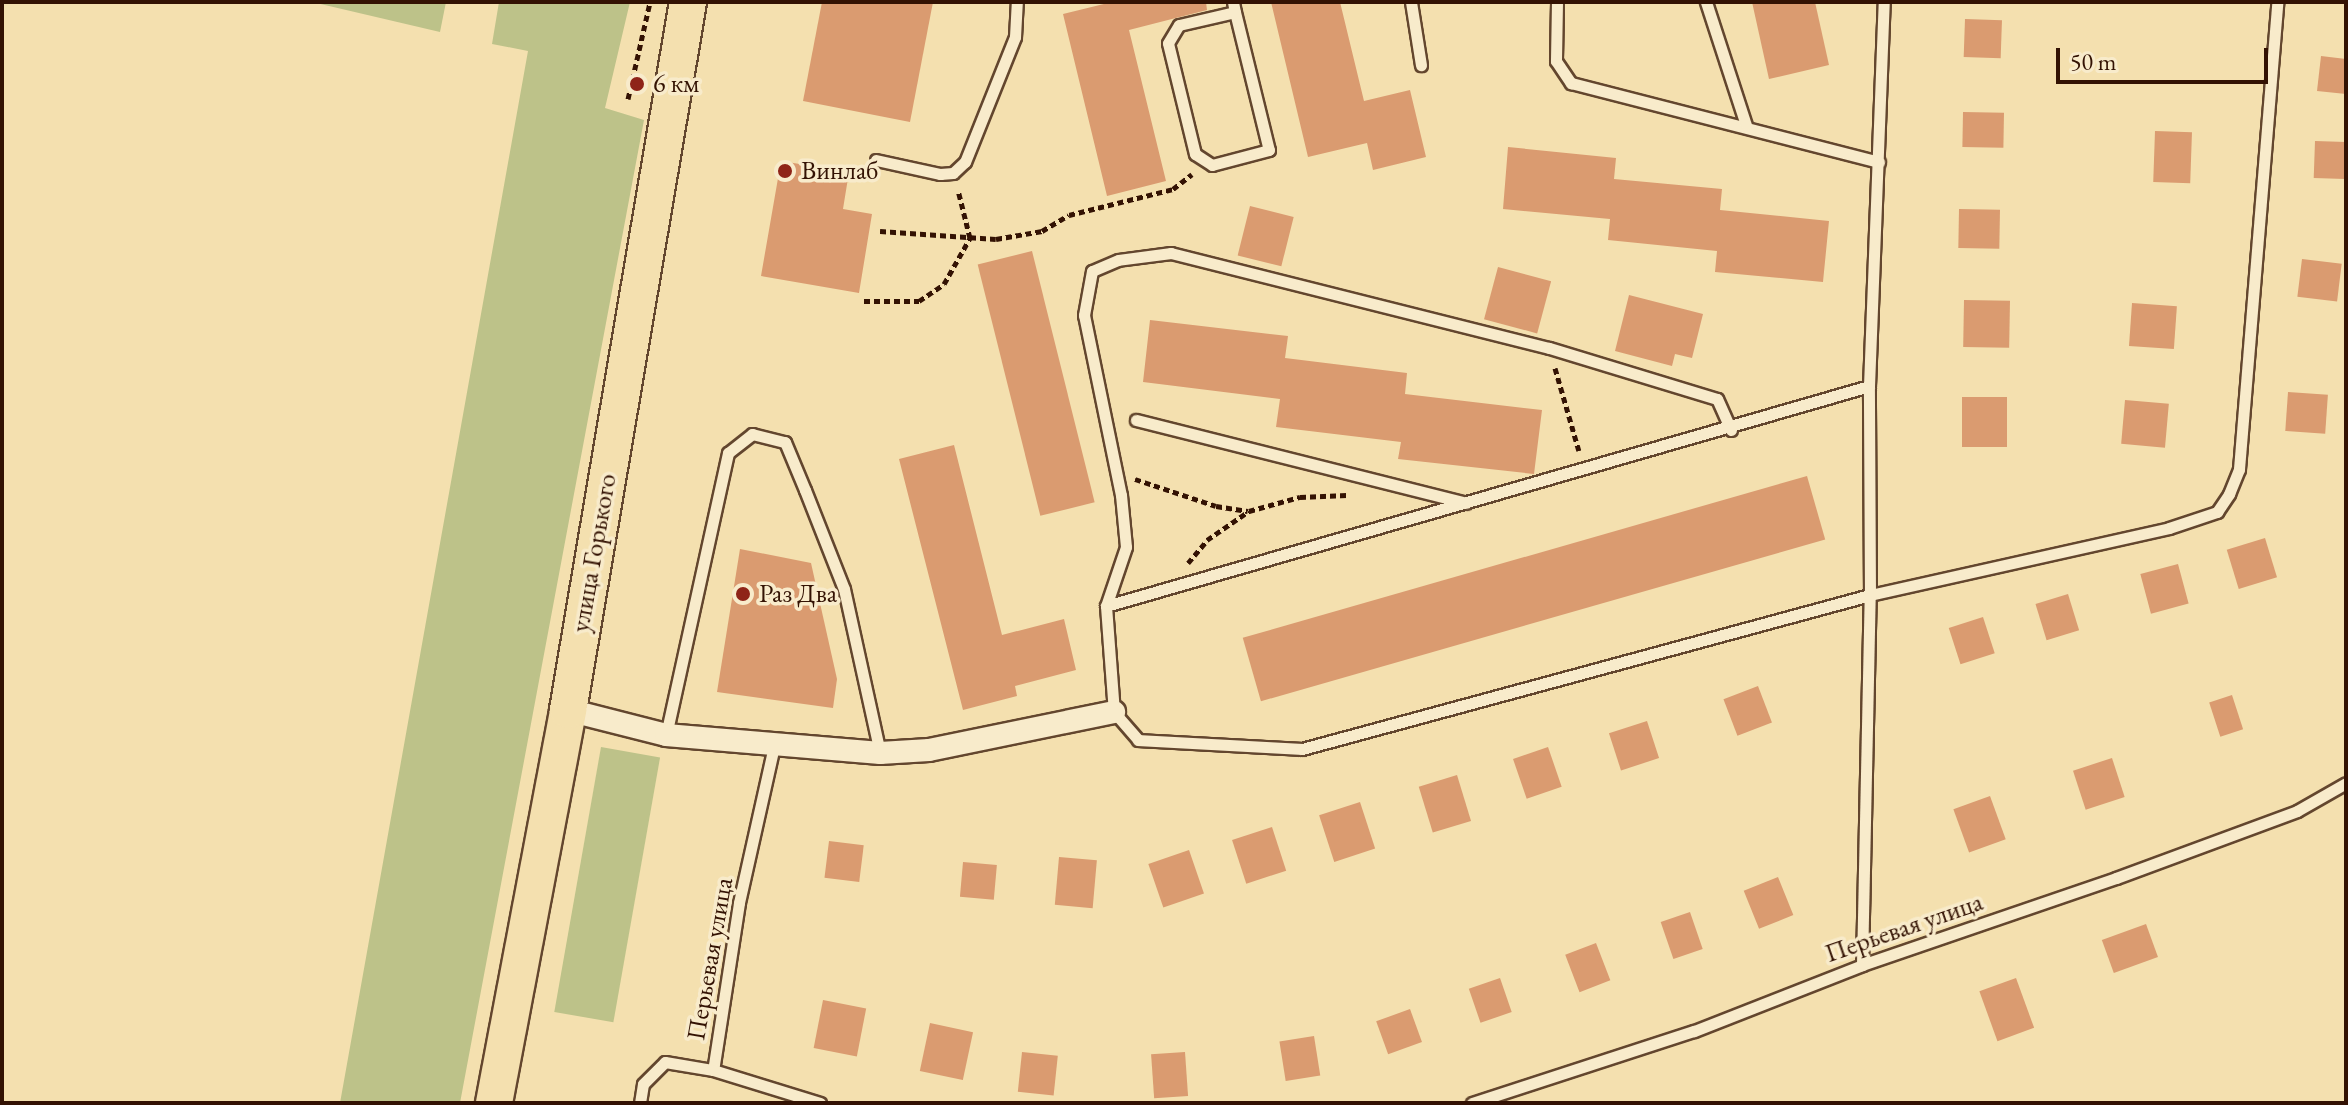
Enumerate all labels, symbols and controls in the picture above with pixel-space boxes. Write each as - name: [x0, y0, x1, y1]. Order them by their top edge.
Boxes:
- scale bar: [2060, 32, 2272, 82]
- text: 50 m: [2070, 46, 2117, 77]
- place label: 6 км: [653, 68, 699, 100]
- marker: 6 км: [628, 75, 646, 93]
- place label: Винлаб: [801, 155, 878, 187]
- marker: Винлаб: [776, 162, 794, 180]
- street label: улица Горького: [565, 471, 623, 635]
- place label: Раз Два: [759, 578, 837, 610]
- marker: Раз Два: [734, 585, 752, 603]
- street label: Перьевая улица: [680, 875, 740, 1043]
- street label: Перьевая улица: [1821, 886, 1987, 970]

